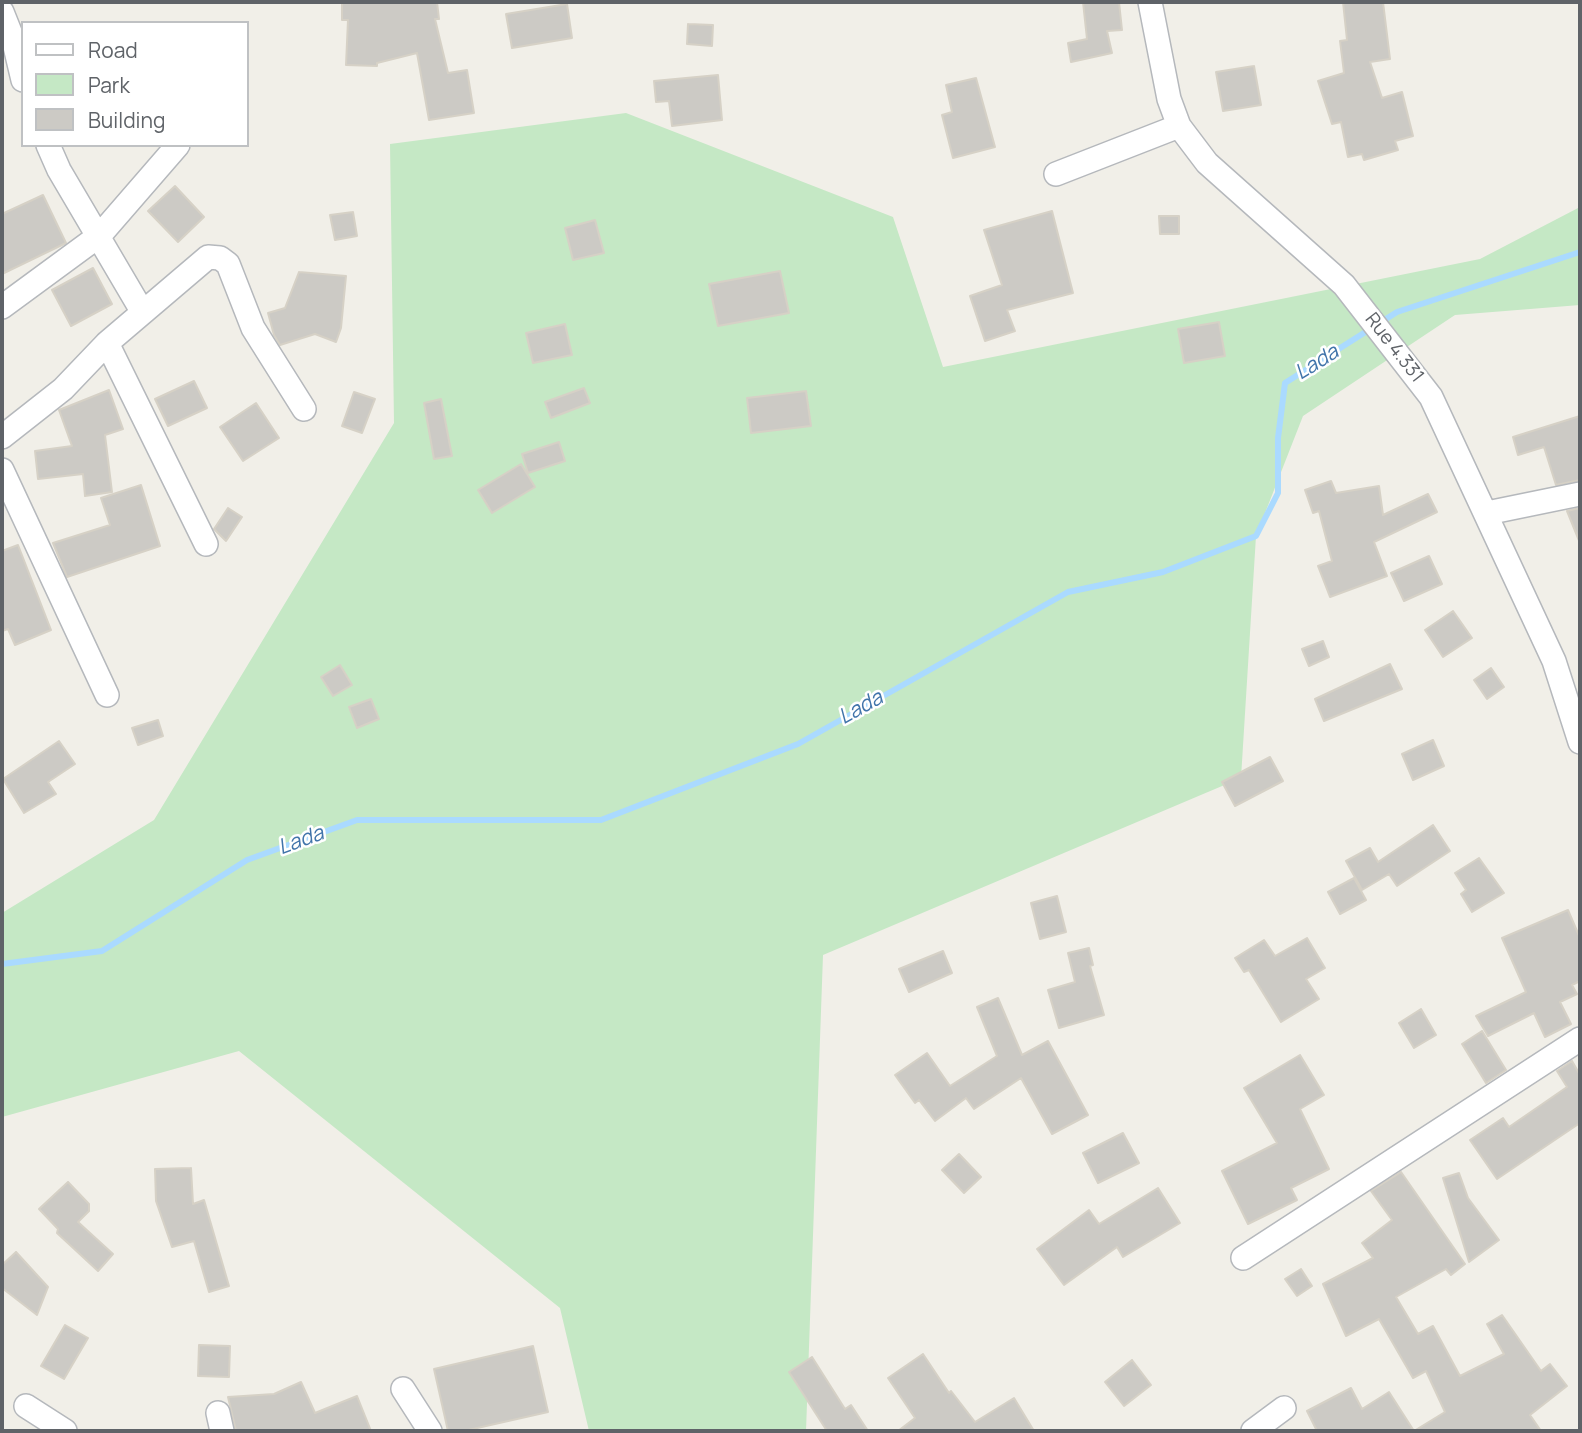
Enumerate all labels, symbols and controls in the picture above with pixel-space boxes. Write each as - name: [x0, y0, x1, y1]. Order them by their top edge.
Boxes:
- legend: [21, 21, 248, 147]
- text: Road: [88, 36, 138, 64]
- text: Park: [88, 71, 130, 99]
- text: Building: [88, 106, 165, 134]
- street label: Rue 4.331: [1360, 309, 1428, 387]
- water label: Lada: [1291, 340, 1343, 386]
- water label: Lada: [835, 686, 887, 730]
- water label: Lada: [275, 821, 327, 861]

